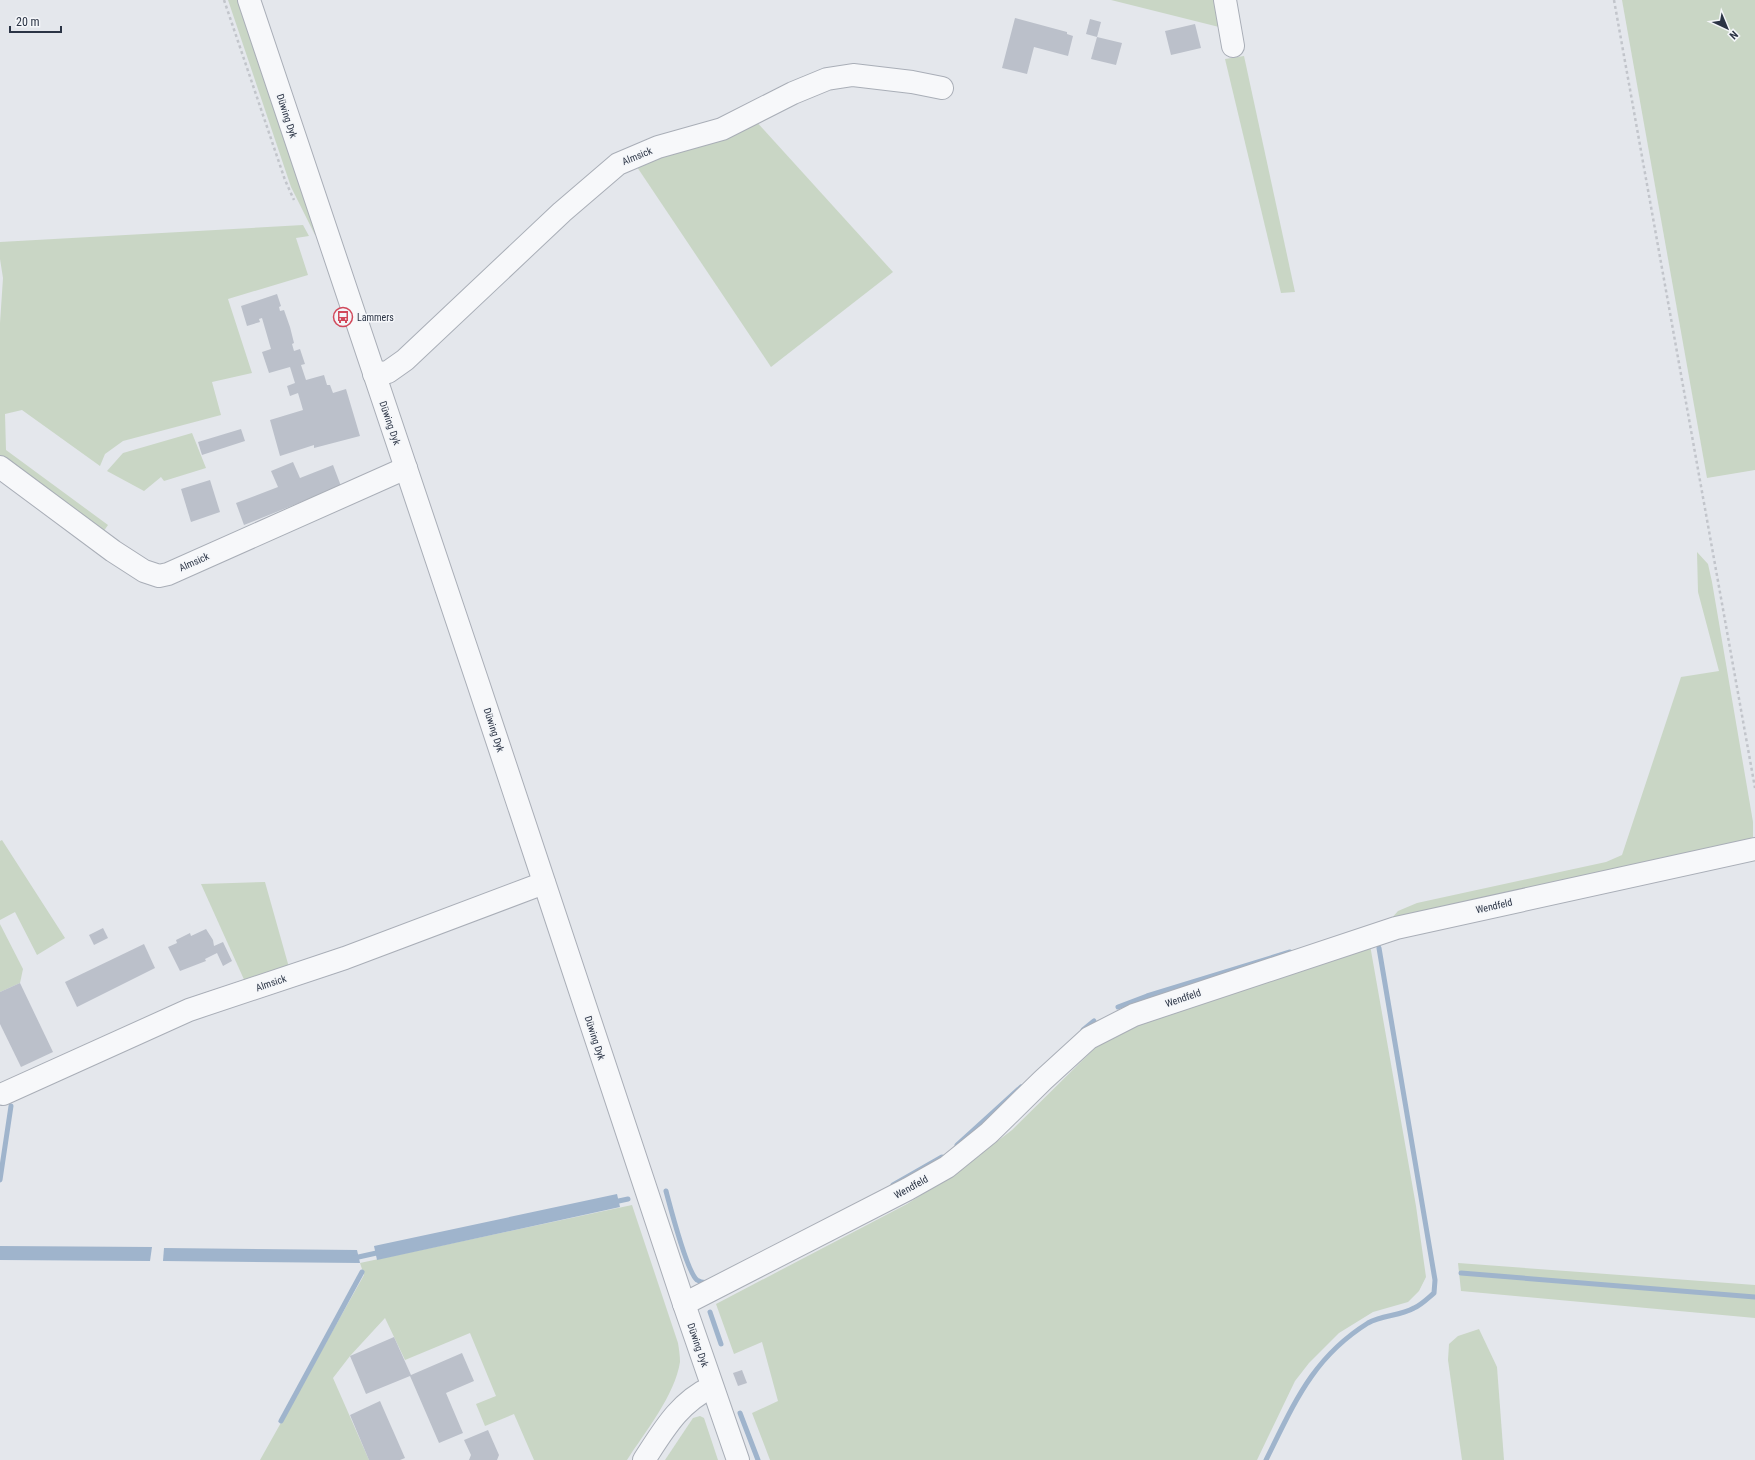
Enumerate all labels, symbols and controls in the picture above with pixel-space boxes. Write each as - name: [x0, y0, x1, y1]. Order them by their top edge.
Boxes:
- scale bar: [10, 8, 61, 34]
- north arrow: [1707, 8, 1747, 48]
- text: 20 m: [16, 15, 40, 29]
- text: N: [1726, 28, 1741, 42]
- street label: Düwing Dyk: [275, 93, 299, 140]
- street label: Almsick: [620, 145, 654, 167]
- bus stop icon: Lammers: [332, 306, 354, 328]
- place label: Lammers: [357, 312, 394, 323]
- street label: Düwing Dyk: [377, 400, 403, 447]
- street label: Almsick: [177, 550, 211, 573]
- street label: Düwing Dyk: [482, 707, 506, 754]
- street label: Wendfeld: [1475, 896, 1513, 916]
- street label: Almsick: [254, 973, 288, 993]
- street label: Wendfeld: [1164, 987, 1202, 1009]
- street label: Düwing Dyk: [583, 1015, 607, 1062]
- street label: Wendfeld: [892, 1173, 930, 1201]
- street label: Düwing Dyk: [685, 1322, 711, 1369]

